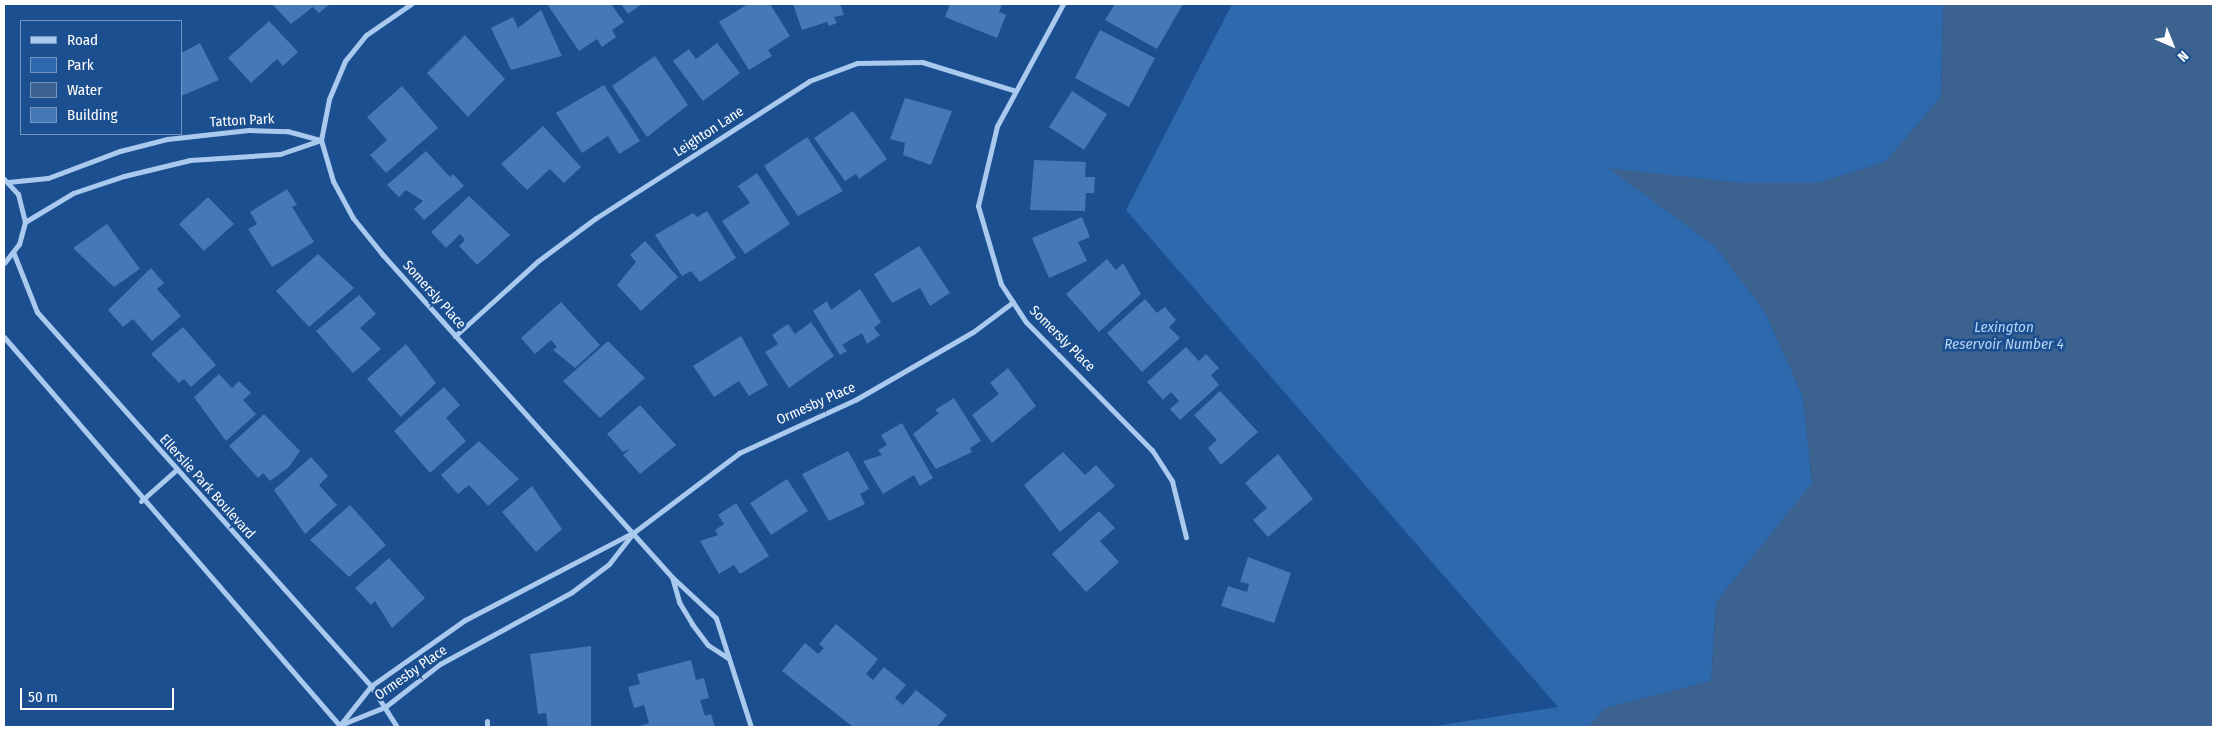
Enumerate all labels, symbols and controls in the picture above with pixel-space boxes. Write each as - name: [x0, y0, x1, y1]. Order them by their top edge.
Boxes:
- legend: [20, 20, 182, 135]
- north arrow: [2147, 20, 2197, 70]
- text: Road: [67, 31, 98, 49]
- text: N: [2174, 47, 2192, 65]
- text: Park: [67, 56, 94, 74]
- text: Water: [67, 81, 102, 99]
- street label: Leighton Lane: [671, 103, 747, 161]
- text: Building: [67, 106, 118, 124]
- street label: Tatton Park: [209, 111, 275, 131]
- street label: Somersly Place: [399, 257, 469, 333]
- street label: Somersly Place: [1026, 303, 1098, 375]
- water label: Lexington Reservoir Number 4: [1944, 318, 2064, 353]
- street label: Ormesby Place: [774, 379, 858, 429]
- street label: Ellerslie Park Boulevard: [156, 431, 258, 543]
- street label: Ormesby Place: [372, 642, 450, 704]
- scale bar: [22, 678, 176, 710]
- text: 50 m: [28, 688, 58, 706]

